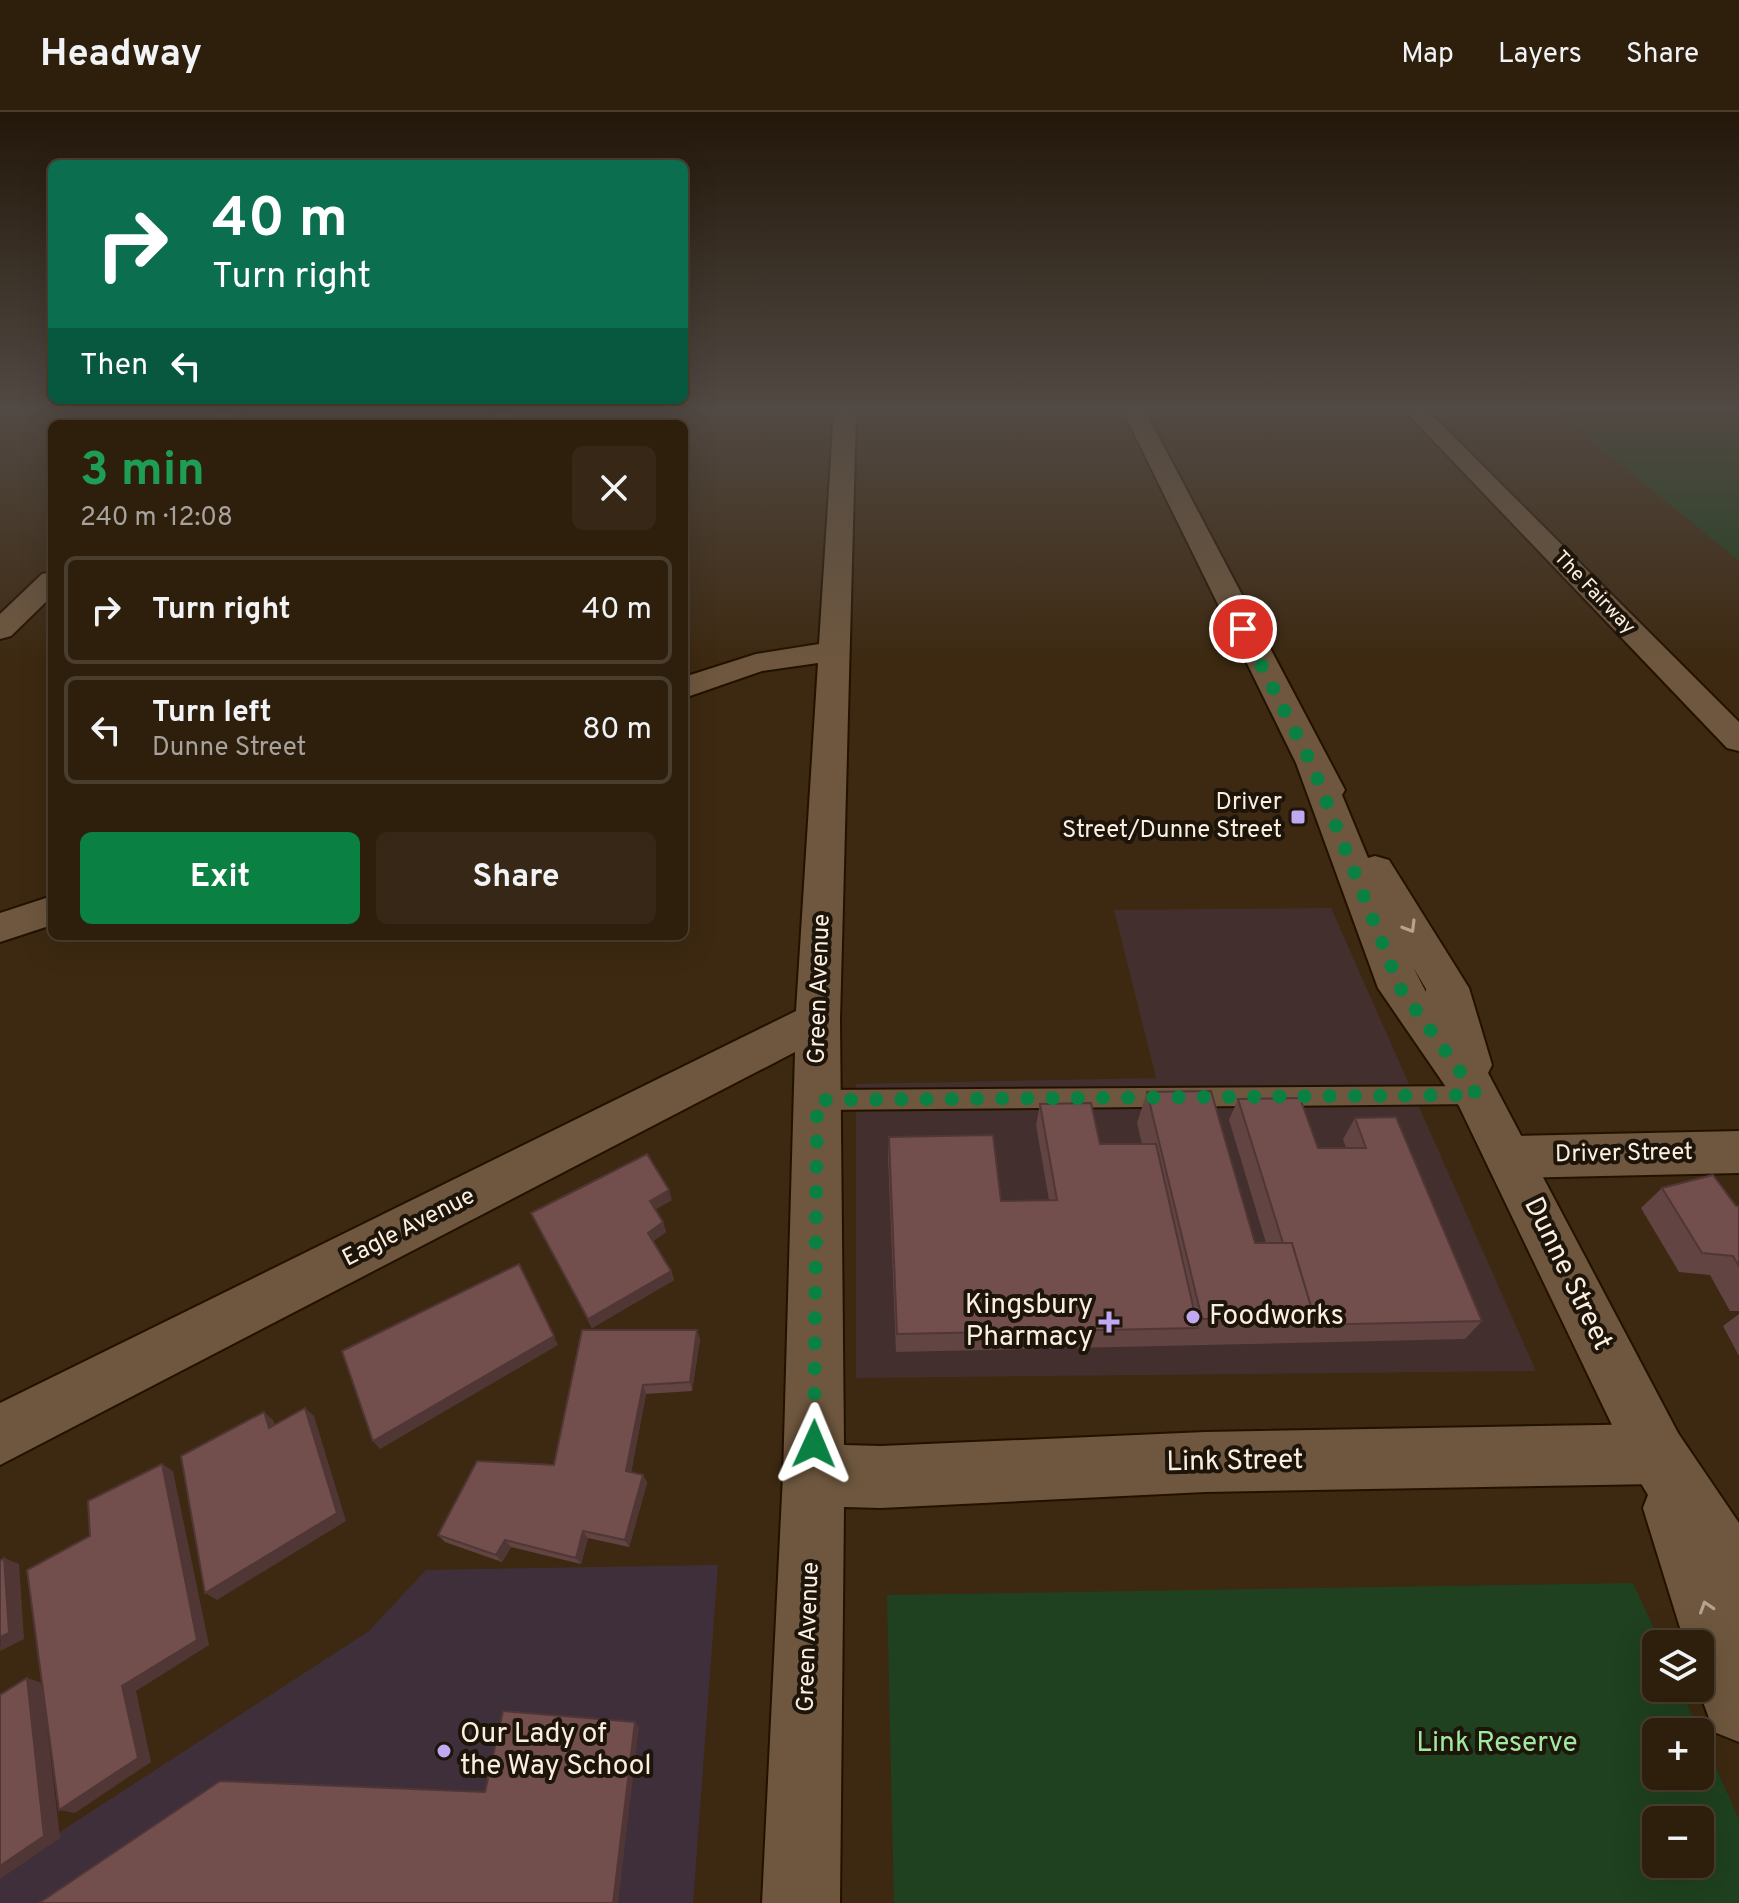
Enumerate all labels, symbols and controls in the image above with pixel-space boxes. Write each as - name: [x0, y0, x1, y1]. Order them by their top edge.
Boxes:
- text: Headway: [40, 31, 202, 80]
- text: Map: [1401, 37, 1454, 73]
- text: Layers: [1498, 37, 1582, 73]
- text: Share: [1626, 37, 1699, 73]
- text: 40 m: [212, 186, 348, 256]
- icon: right: [80, 192, 184, 296]
- text: Turn right: [212, 255, 371, 301]
- icon: left: [164, 344, 208, 388]
- text: Then: [80, 348, 148, 385]
- text: 3 min: [80, 442, 205, 502]
- button: close: [572, 446, 656, 530]
- text: 240 m · 12:08: [80, 502, 233, 535]
- street label: The Fairway: [1548, 546, 1640, 640]
- icon: right: [84, 588, 128, 632]
- text: Turn right: [152, 592, 290, 629]
- text: 40 m: [582, 592, 652, 629]
- pin: [1209, 595, 1277, 663]
- icon: arrive: [1221, 607, 1265, 651]
- text: Turn left: [152, 695, 272, 732]
- icon: left: [84, 708, 128, 752]
- text: 80 m: [582, 712, 652, 749]
- text: Dunne Street: [152, 732, 306, 765]
- place label: Driver Street/Dunne Street: [1062, 788, 1282, 846]
- marker: Driver Street/Dunne Street: [1289, 808, 1307, 826]
- button: Exit: [80, 832, 360, 924]
- button: Share: [376, 832, 656, 924]
- street label: Green Avenue: [802, 913, 838, 1065]
- one-way arrow: [1401, 918, 1416, 933]
- street label: Driver Street: [1555, 1138, 1693, 1170]
- street label: Eagle Avenue: [338, 1182, 480, 1274]
- street label: Dunne Street: [1514, 1191, 1620, 1357]
- place label: Kingsbury Pharmacy: [965, 1288, 1093, 1356]
- place label: Foodworks: [1209, 1299, 1344, 1335]
- marker: Foodworks: [1184, 1308, 1202, 1326]
- marker: Kingsbury Pharmacy: [1100, 1313, 1118, 1331]
- position arrow: [772, 1402, 856, 1486]
- street label: Link Street: [1166, 1443, 1304, 1481]
- street label: Green Avenue: [791, 1561, 827, 1713]
- one-way arrow: [1699, 1600, 1715, 1614]
- map controls: [1642, 1630, 1714, 1878]
- button: layers: [1642, 1630, 1714, 1702]
- place label: Our Lady of the Way School: [460, 1717, 652, 1785]
- button: +: [1642, 1718, 1714, 1790]
- park label: Link Reserve: [1416, 1726, 1578, 1762]
- marker: Our Lady of the Way School: [435, 1742, 453, 1760]
- button: −: [1642, 1806, 1714, 1878]

